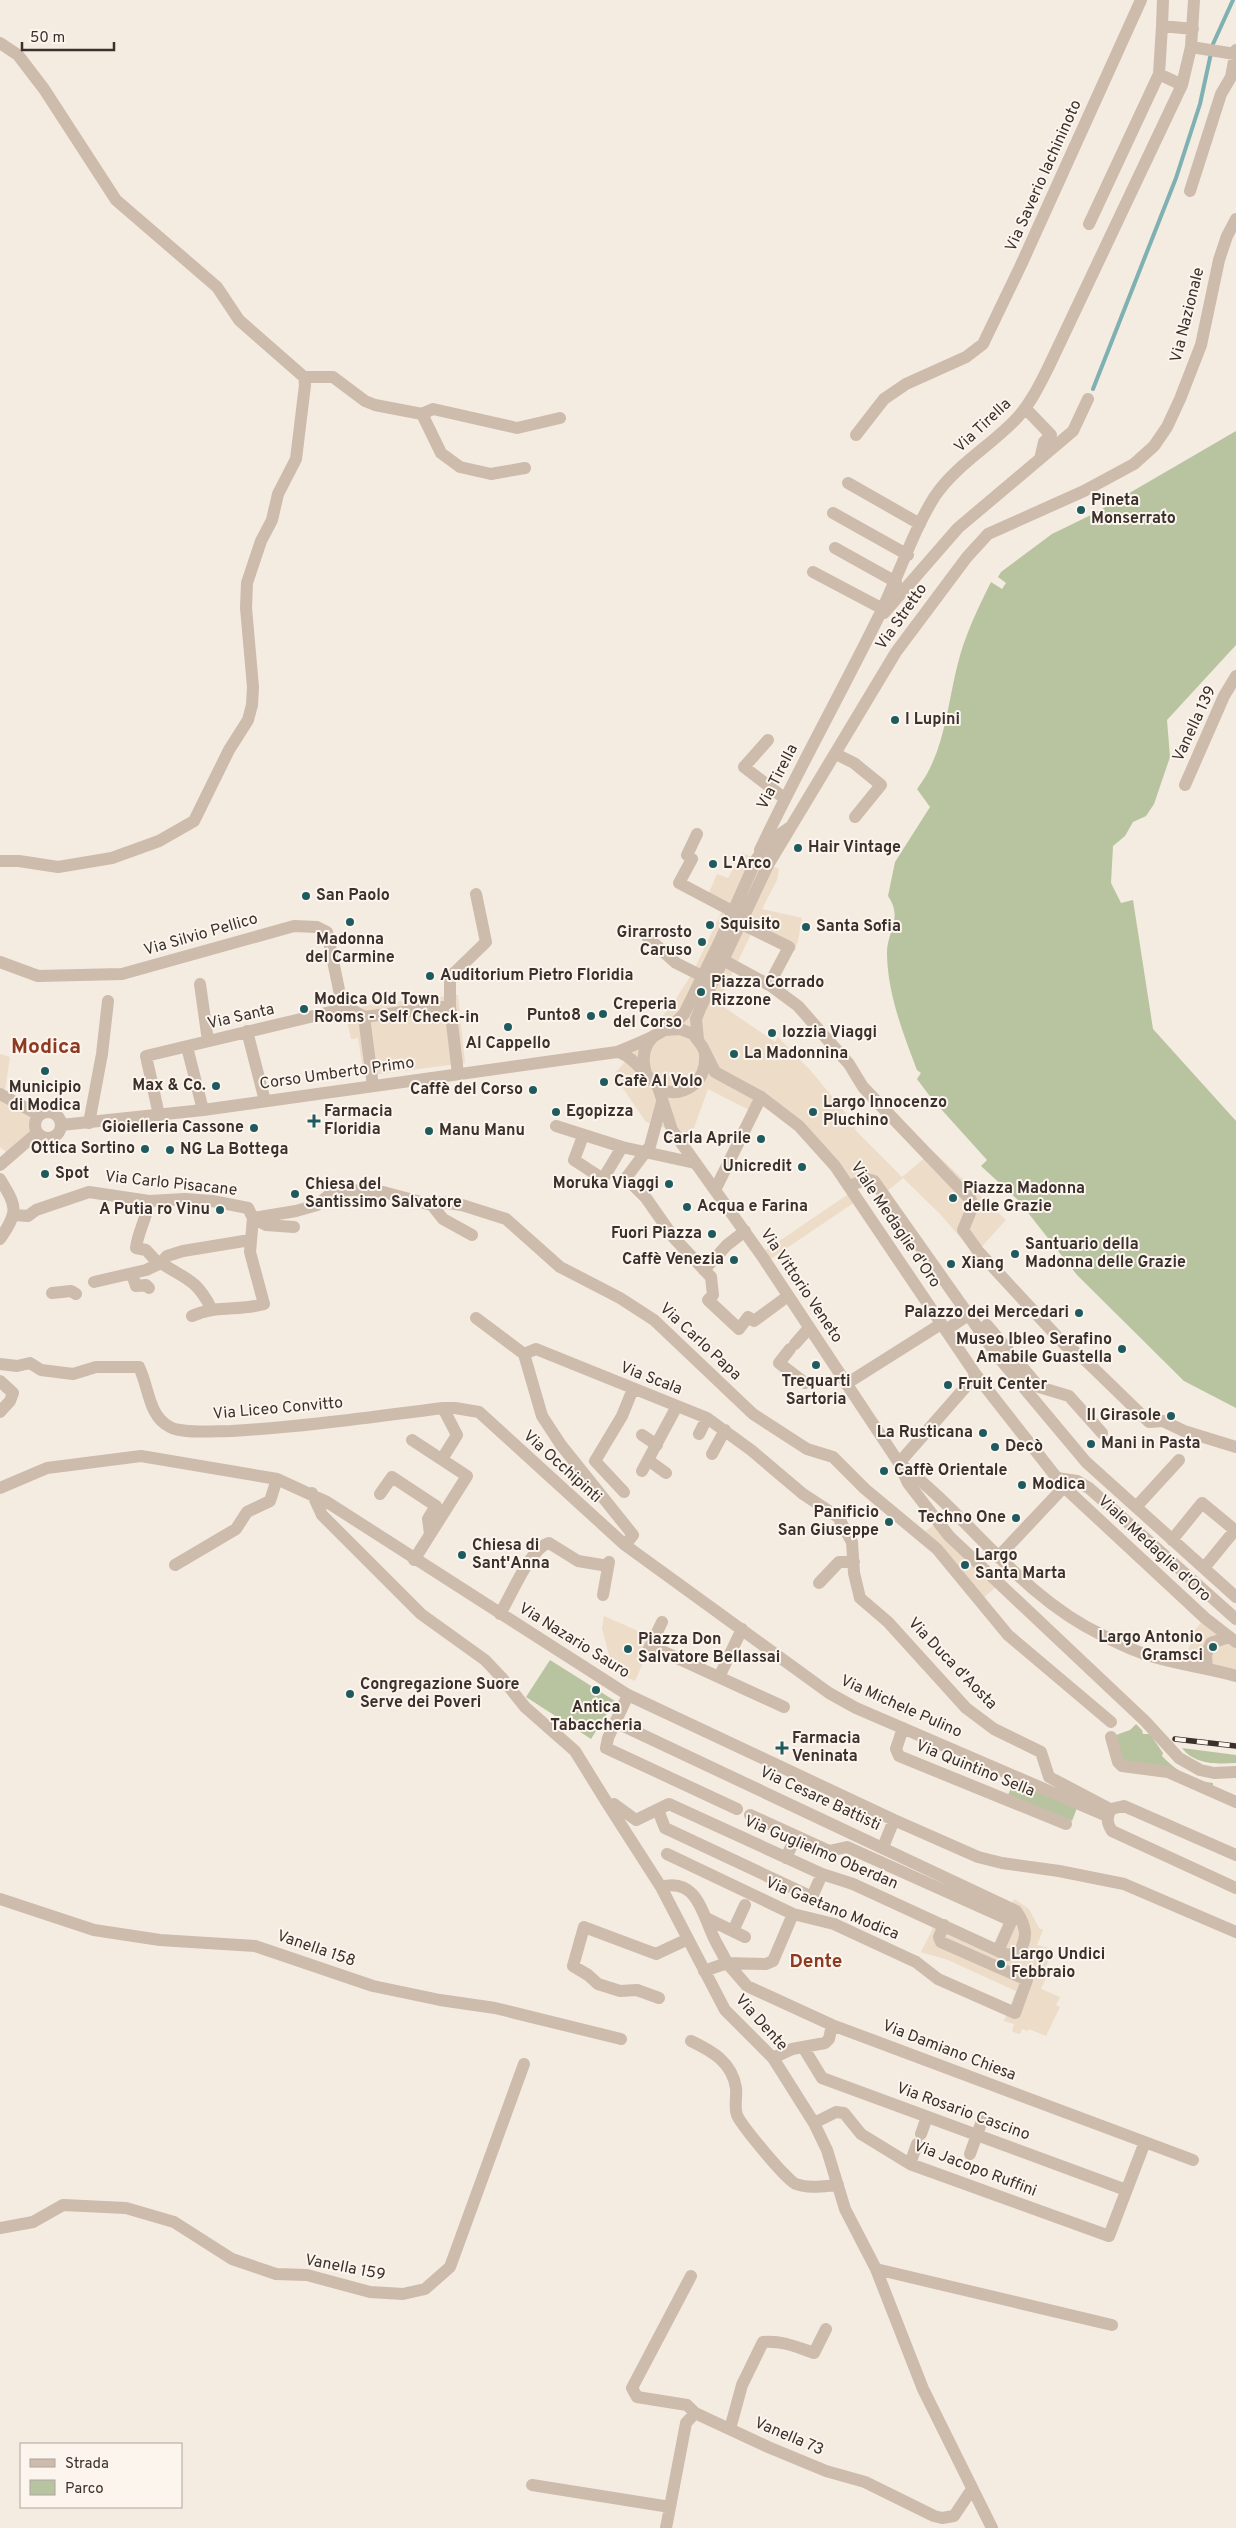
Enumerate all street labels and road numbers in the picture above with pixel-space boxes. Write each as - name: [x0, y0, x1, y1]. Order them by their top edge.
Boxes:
- street label: Via Saverio Iachininoto: [1001, 97, 1087, 255]
- street label: Via Nazionale: [1167, 265, 1209, 365]
- street label: Via Tirella: [950, 395, 1016, 457]
- street label: Via Stretto: [872, 580, 932, 654]
- street label: Vanella 139: [1169, 683, 1221, 765]
- street label: Via Tirella: [753, 741, 803, 813]
- street label: Via Silvio Pellico: [142, 909, 260, 961]
- street label: Via Santa: [206, 1000, 276, 1034]
- street label: Corso Umberto Primo: [258, 1053, 416, 1095]
- street label: Viale Medaglie d'Oro: [845, 1158, 945, 1292]
- street label: Via Carlo Pisacane: [104, 1167, 238, 1201]
- street label: Via Vittorio Veneto: [755, 1225, 847, 1347]
- street label: Via Carlo Papa: [655, 1299, 745, 1385]
- street label: Via Scala: [617, 1358, 685, 1400]
- street label: Via Liceo Convitto: [212, 1393, 344, 1425]
- street label: Via Occhipinti: [518, 1426, 606, 1508]
- street label: Viale Medaglie d'Oro: [1093, 1491, 1215, 1607]
- street label: Via Nazario Sauro: [515, 1599, 633, 1683]
- street label: Via Duca d'Aosta: [903, 1614, 1001, 1714]
- street label: Via Michele Pulino: [837, 1671, 965, 1743]
- street label: Via Quintino Sella: [913, 1736, 1037, 1802]
- street label: Via Cesare Battisti: [756, 1762, 884, 1836]
- street label: Via Guglielmo Oberdan: [741, 1812, 901, 1894]
- street label: Via Gaetano Modica: [762, 1873, 902, 1945]
- street label: Vanella 158: [274, 1926, 358, 1972]
- street label: Via Dente: [730, 1990, 792, 2056]
- street label: Via Damiano Chiesa: [879, 2016, 1019, 2086]
- street label: Via Rosario Cascino: [893, 2079, 1033, 2146]
- street label: Via Jacopo Ruffini: [911, 2136, 1039, 2202]
- street label: Vanella 159: [303, 2250, 387, 2286]
- street label: Vanella 73: [751, 2413, 827, 2461]

